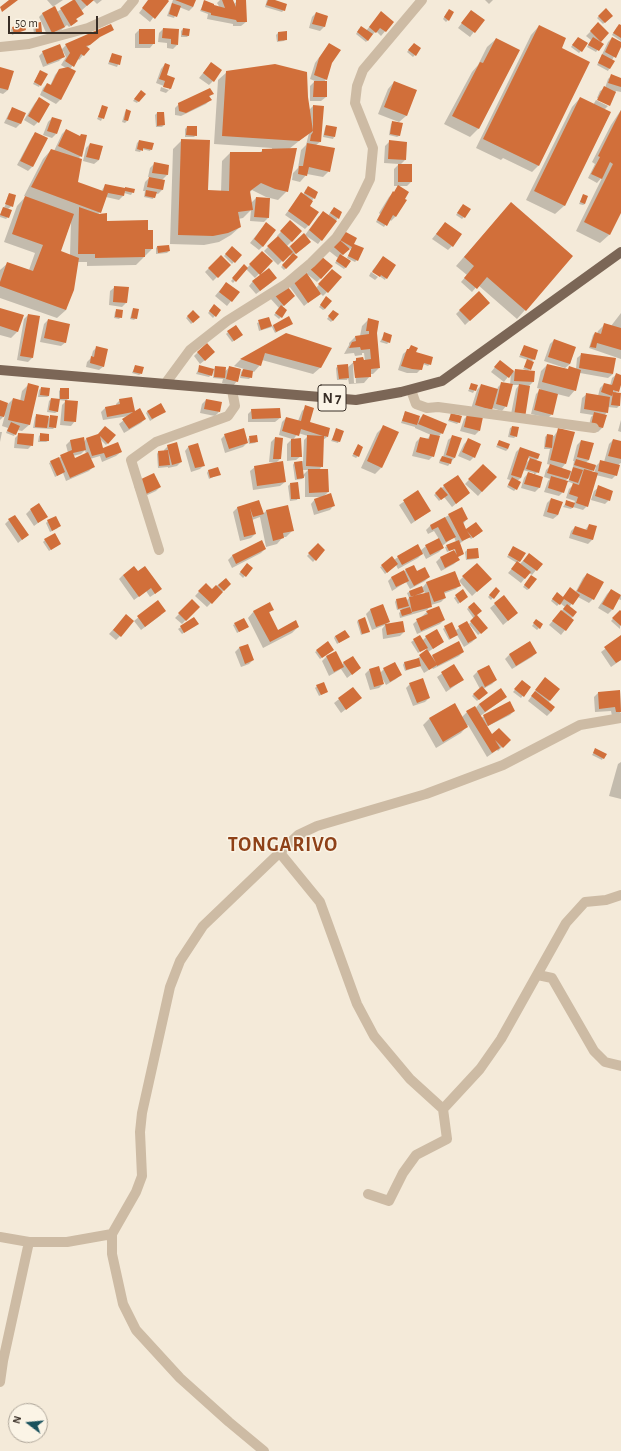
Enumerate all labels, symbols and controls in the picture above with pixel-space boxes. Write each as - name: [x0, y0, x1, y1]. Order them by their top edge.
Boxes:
- scale bar: [10, 8, 100, 34]
- text: 50 m: [15, 17, 38, 29]
- road number: N 7: [318, 385, 346, 411]
- district label: TONGARIVO: [228, 833, 338, 857]
- north arrow: [8, 1403, 48, 1443]
- text: N: [11, 1415, 23, 1425]

